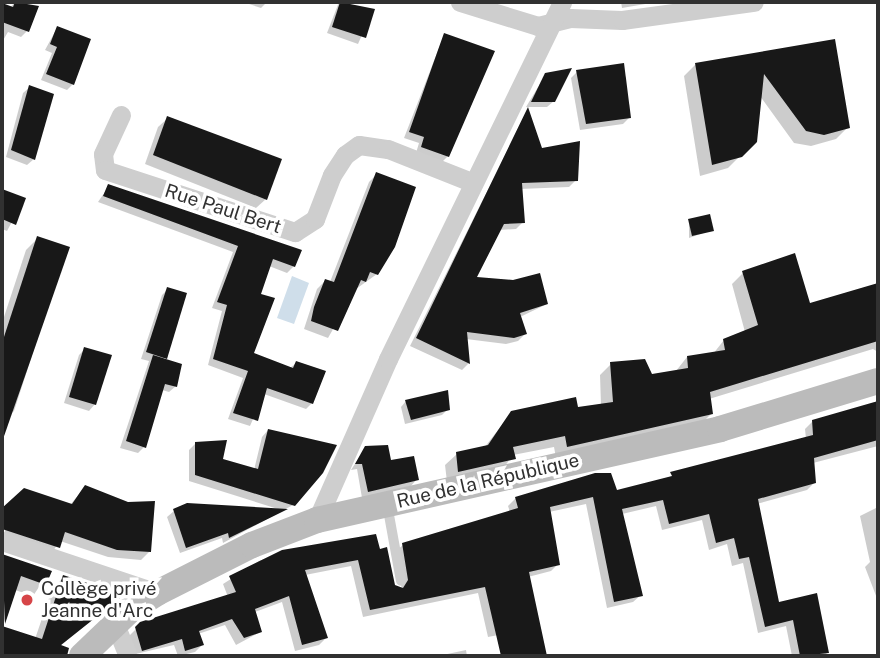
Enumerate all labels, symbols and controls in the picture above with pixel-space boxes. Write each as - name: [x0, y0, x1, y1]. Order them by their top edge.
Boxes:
- street label: Rue Paul Bert: [162, 179, 284, 239]
- street label: Rue de la République: [394, 449, 582, 513]
- place label: Collège privé Jeanne d'Arc: [41, 578, 157, 622]
- marker: Collège privé Jeanne d'Arc: [19, 592, 35, 608]

